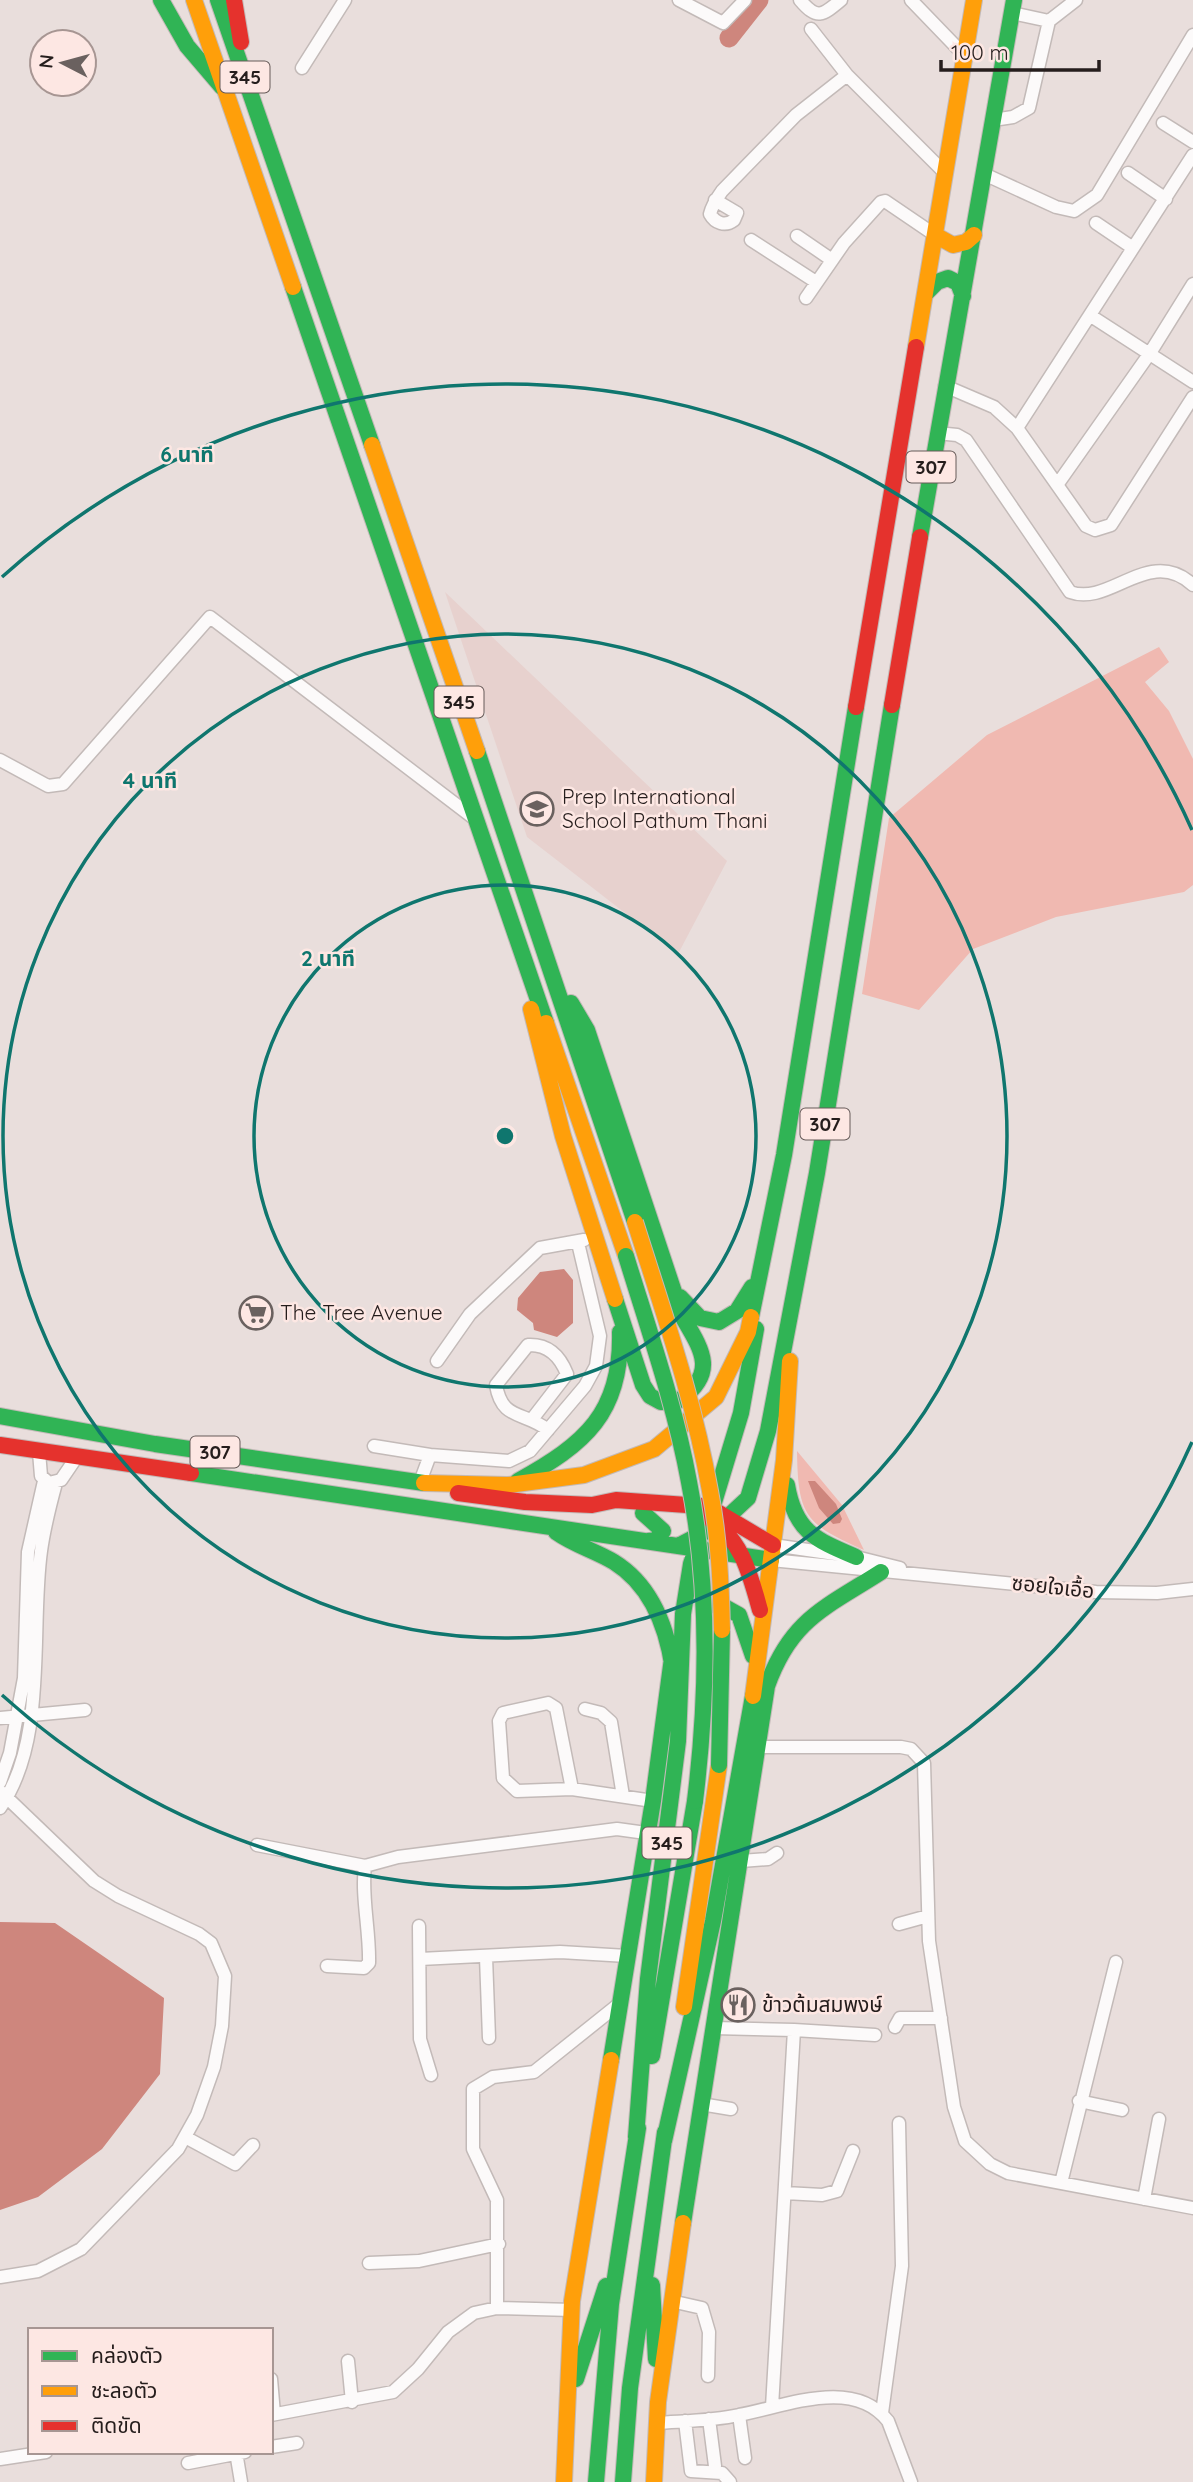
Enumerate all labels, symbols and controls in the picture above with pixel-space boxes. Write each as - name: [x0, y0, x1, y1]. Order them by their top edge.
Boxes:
- north arrow: [28, 28, 98, 98]
- scale bar: [941, 28, 1098, 72]
- text: 100 m: [951, 39, 1009, 65]
- text: N: [33, 53, 59, 69]
- road number: 345: [220, 61, 270, 92]
- text: 6 นาที: [160, 441, 214, 467]
- road number: 307: [906, 452, 956, 482]
- road number: 345: [434, 687, 484, 718]
- text: 4 นาที: [123, 767, 177, 793]
- place label: Prep International School Pathum Thani: [562, 783, 768, 833]
- school or university icon: Prep International School Pathum Thani: [518, 790, 556, 828]
- text: 2 นาที: [301, 945, 355, 971]
- road number: 307: [800, 1108, 850, 1140]
- centre of rings: [493, 1124, 517, 1148]
- supermarket icon: The Tree Avenue: [237, 1294, 275, 1332]
- place label: The Tree Avenue: [280, 1299, 443, 1325]
- road number: 307: [190, 1436, 240, 1468]
- street label: ซอยใจเอื้อ: [1011, 1568, 1096, 1603]
- road number: 345: [642, 1828, 692, 1858]
- restaurant icon: ข้าวต้มสมพงษ์: [719, 1986, 757, 2024]
- place label: ข้าวต้มสมพงษ์: [762, 1991, 883, 2017]
- legend: [28, 2328, 273, 2454]
- text: คล่องตัว: [91, 2342, 163, 2368]
- text: ชะลอตัว: [91, 2377, 157, 2403]
- text: ติดขัด: [91, 2412, 142, 2438]

